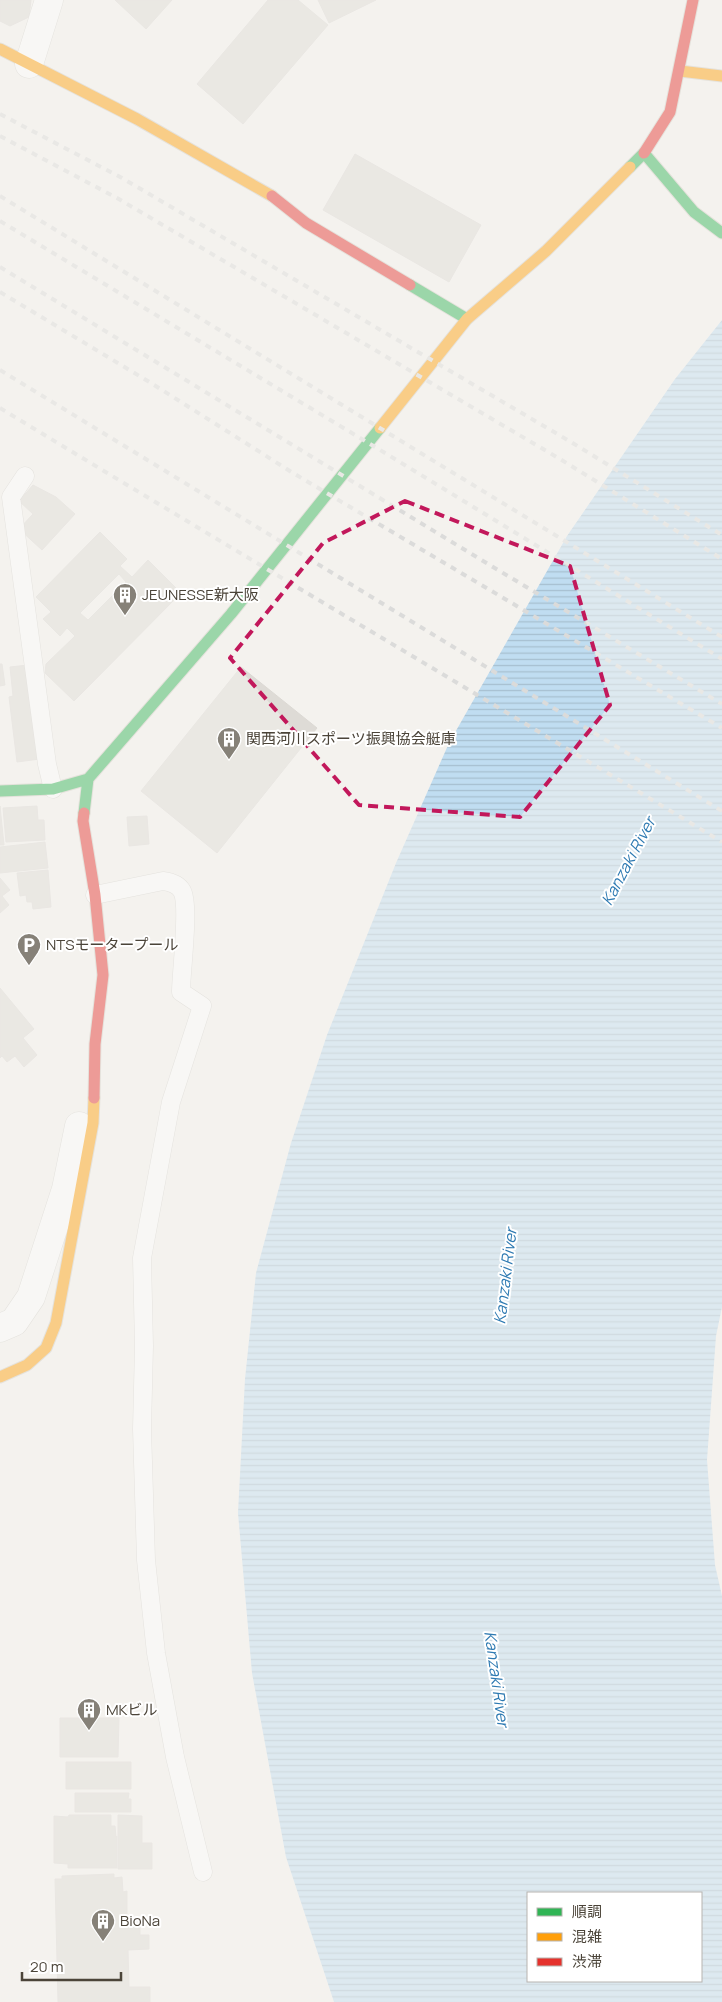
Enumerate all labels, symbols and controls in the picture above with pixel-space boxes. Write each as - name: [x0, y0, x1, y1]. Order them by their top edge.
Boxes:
- building icon: JEUNESSE新大阪: [112, 582, 138, 616]
- place label: JEUNESSE新大阪: [142, 584, 259, 605]
- building icon: 関西河川スポーツ振興協会艇庫: [216, 726, 242, 760]
- place label: 関西河川スポーツ振興協会艇庫: [246, 728, 456, 749]
- water label: Kanzaki River: [596, 811, 661, 909]
- parking icon: NTSモータープール: [16, 932, 42, 966]
- place label: NTSモータープール: [46, 934, 179, 955]
- water label: Kanzaki River: [488, 1225, 522, 1325]
- water label: Kanzaki River: [479, 1630, 515, 1730]
- building icon: MKビル: [76, 1697, 102, 1731]
- place label: MKビル: [106, 1699, 158, 1720]
- legend: [527, 1892, 702, 1982]
- text: 順調: [572, 1901, 602, 1922]
- building icon: BioNa: [90, 1908, 116, 1942]
- place label: BioNa: [120, 1910, 160, 1931]
- text: 混雑: [572, 1926, 602, 1947]
- scale bar: [22, 1950, 121, 1982]
- text: 渋滞: [572, 1951, 602, 1972]
- text: 20 m: [30, 1956, 63, 1977]

